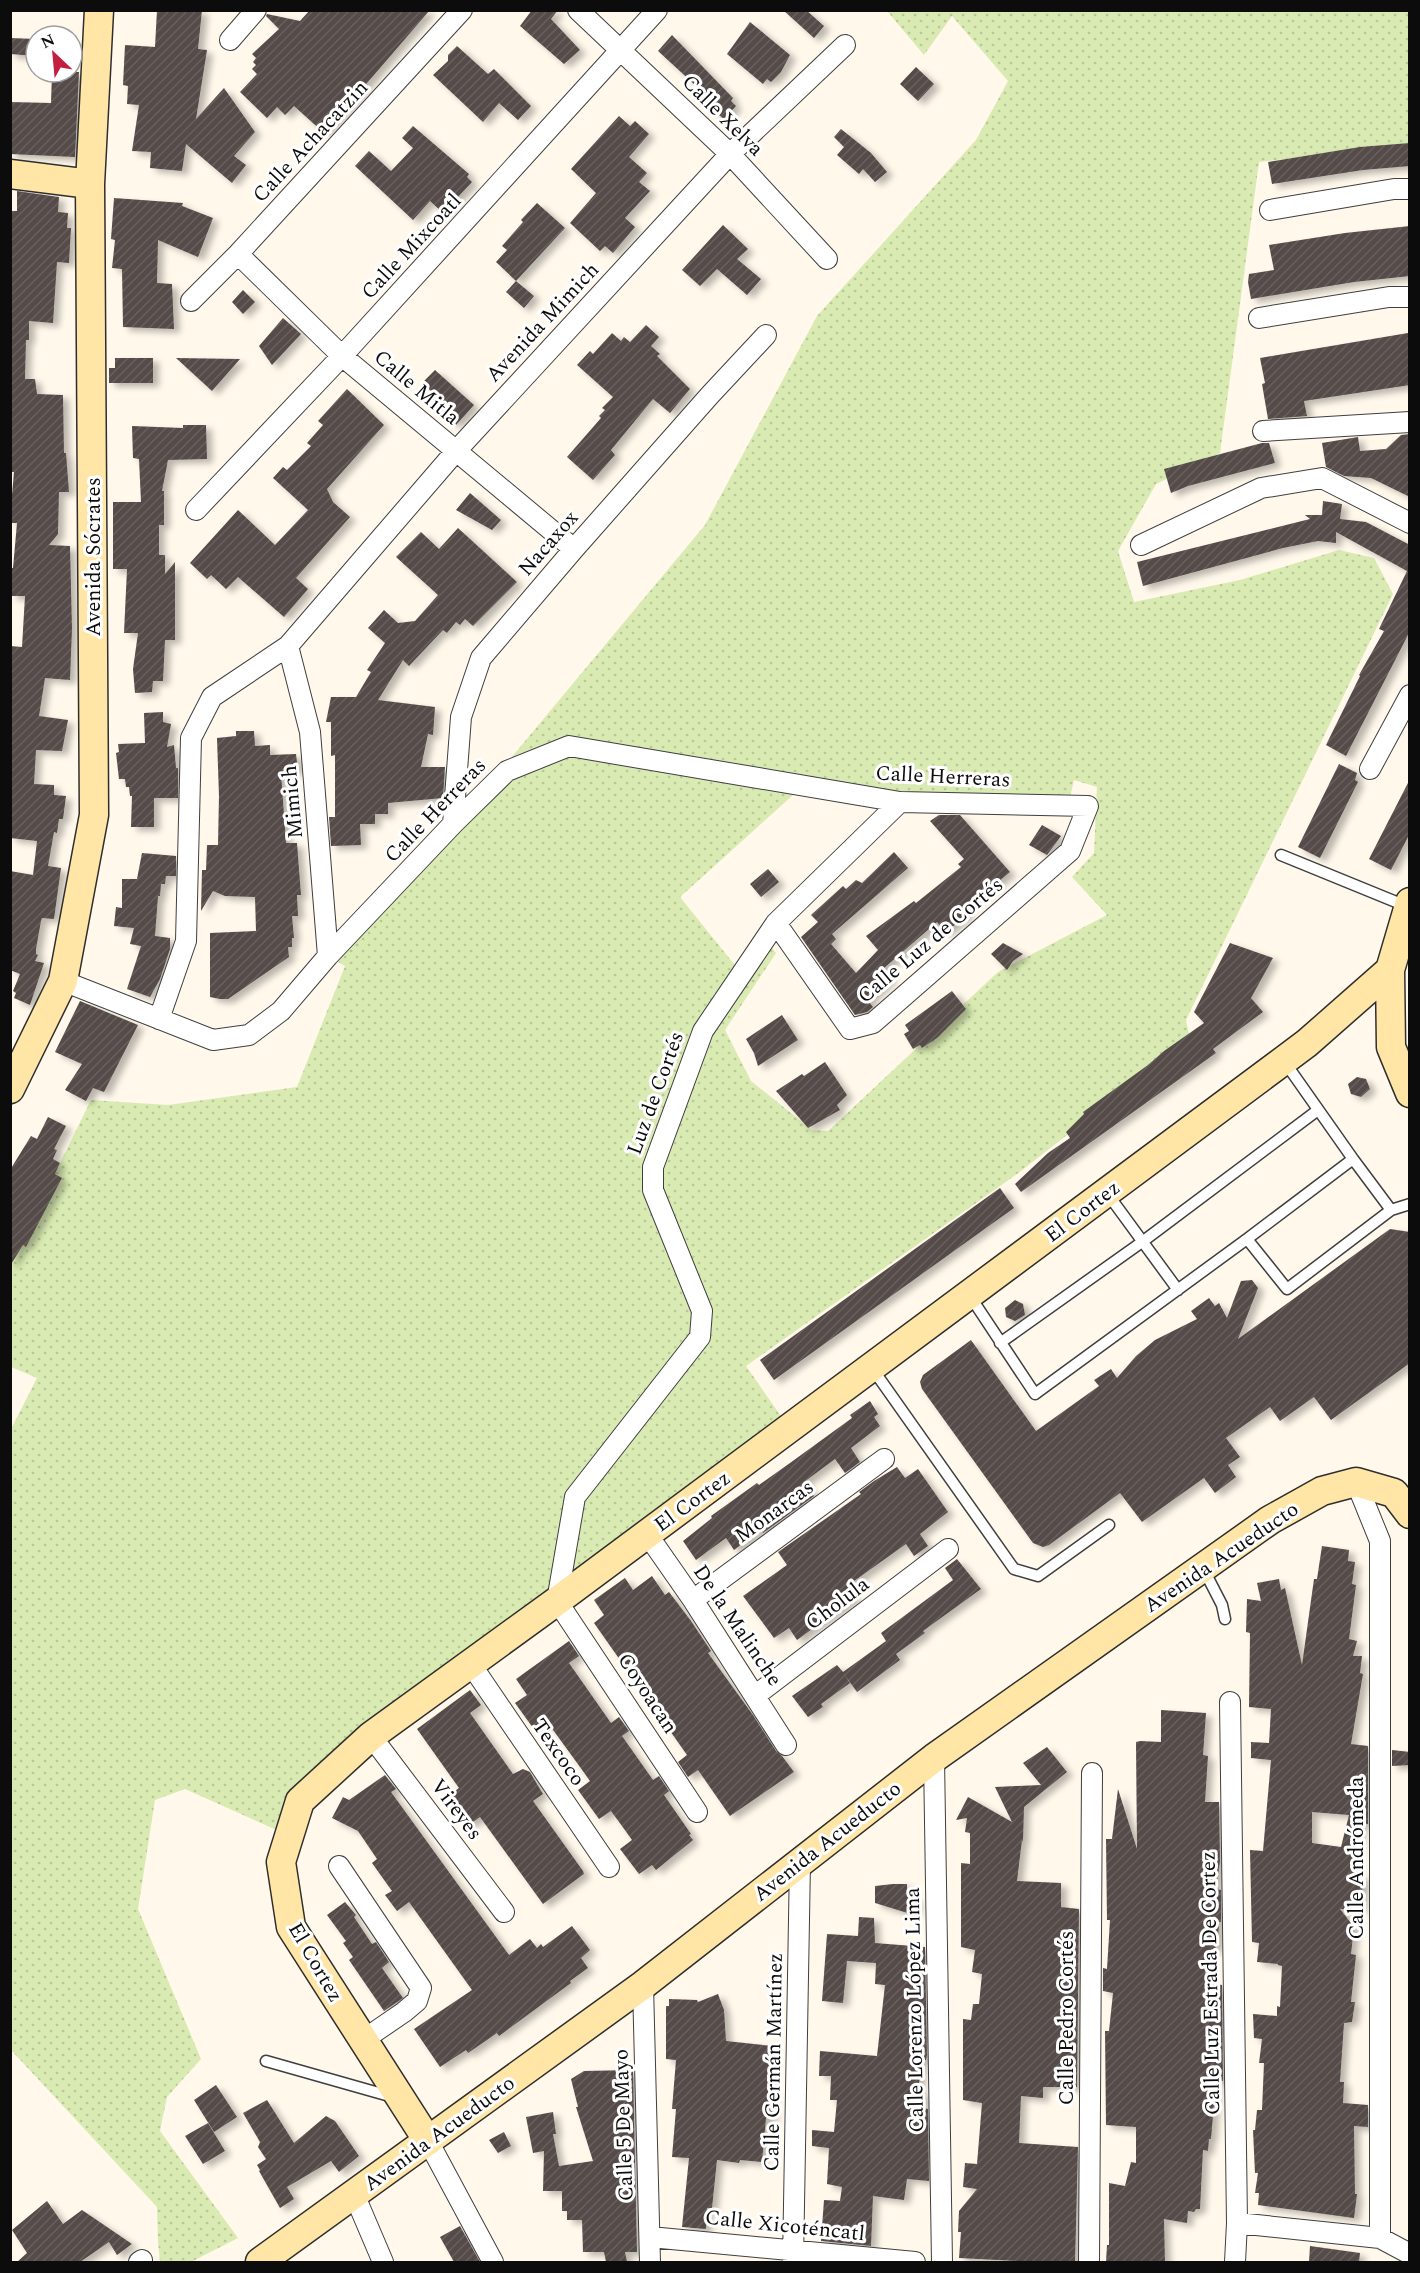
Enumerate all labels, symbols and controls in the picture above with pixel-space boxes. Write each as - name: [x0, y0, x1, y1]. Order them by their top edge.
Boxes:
- north arrow: [24, 24, 84, 84]
- text: N: [37, 28, 59, 55]
- street label: Calle Xelva: [674, 67, 771, 165]
- street label: Calle Achacatzin: [245, 73, 376, 210]
- street label: Calle Mixcoatl: [354, 186, 470, 307]
- street label: Avenida Mimich: [478, 255, 607, 390]
- street label: Calle Mitla: [366, 342, 467, 434]
- street label: Avenida Sócrates: [78, 477, 110, 637]
- street label: Nacaxox: [511, 503, 587, 584]
- street label: Calle Herreras: [377, 751, 494, 870]
- street label: Calle Herreras: [875, 757, 1011, 797]
- street label: Mimich: [274, 764, 312, 840]
- street label: Calle Luz de Cortés: [851, 870, 1011, 1012]
- street label: Luz de Cortés: [619, 1027, 693, 1160]
- street label: El Cortez: [1038, 1173, 1127, 1251]
- street label: El Cortez: [648, 1463, 737, 1541]
- street label: Monarcas: [728, 1472, 821, 1552]
- street label: Avenida Acueducto: [1138, 1494, 1305, 1622]
- street label: De la Malinche: [684, 1558, 790, 1693]
- street label: Cholula: [799, 1569, 877, 1639]
- street label: Coyoacan: [609, 1647, 685, 1740]
- street label: Texcoco: [523, 1712, 593, 1793]
- street label: Vireyes: [422, 1772, 490, 1847]
- street label: Avenida Acueducto: [747, 1774, 909, 1910]
- street label: Calle Andrómeda: [1341, 1776, 1373, 1939]
- street label: Calle Luz Estrada De Cortez: [1193, 1851, 1229, 2115]
- street label: Calle Lorenzo López Lima: [897, 1886, 933, 2133]
- street label: El Cortez: [279, 1916, 351, 2009]
- street label: Calle Pedro Cortés: [1051, 1931, 1083, 2105]
- street label: Calle Germán Martínez: [756, 1952, 792, 2172]
- street label: Calle 5 De Mayo: [605, 2048, 643, 2202]
- street label: Avenida Acueducto: [357, 2068, 522, 2200]
- street label: Calle Xicoténcatl: [703, 2202, 866, 2250]

